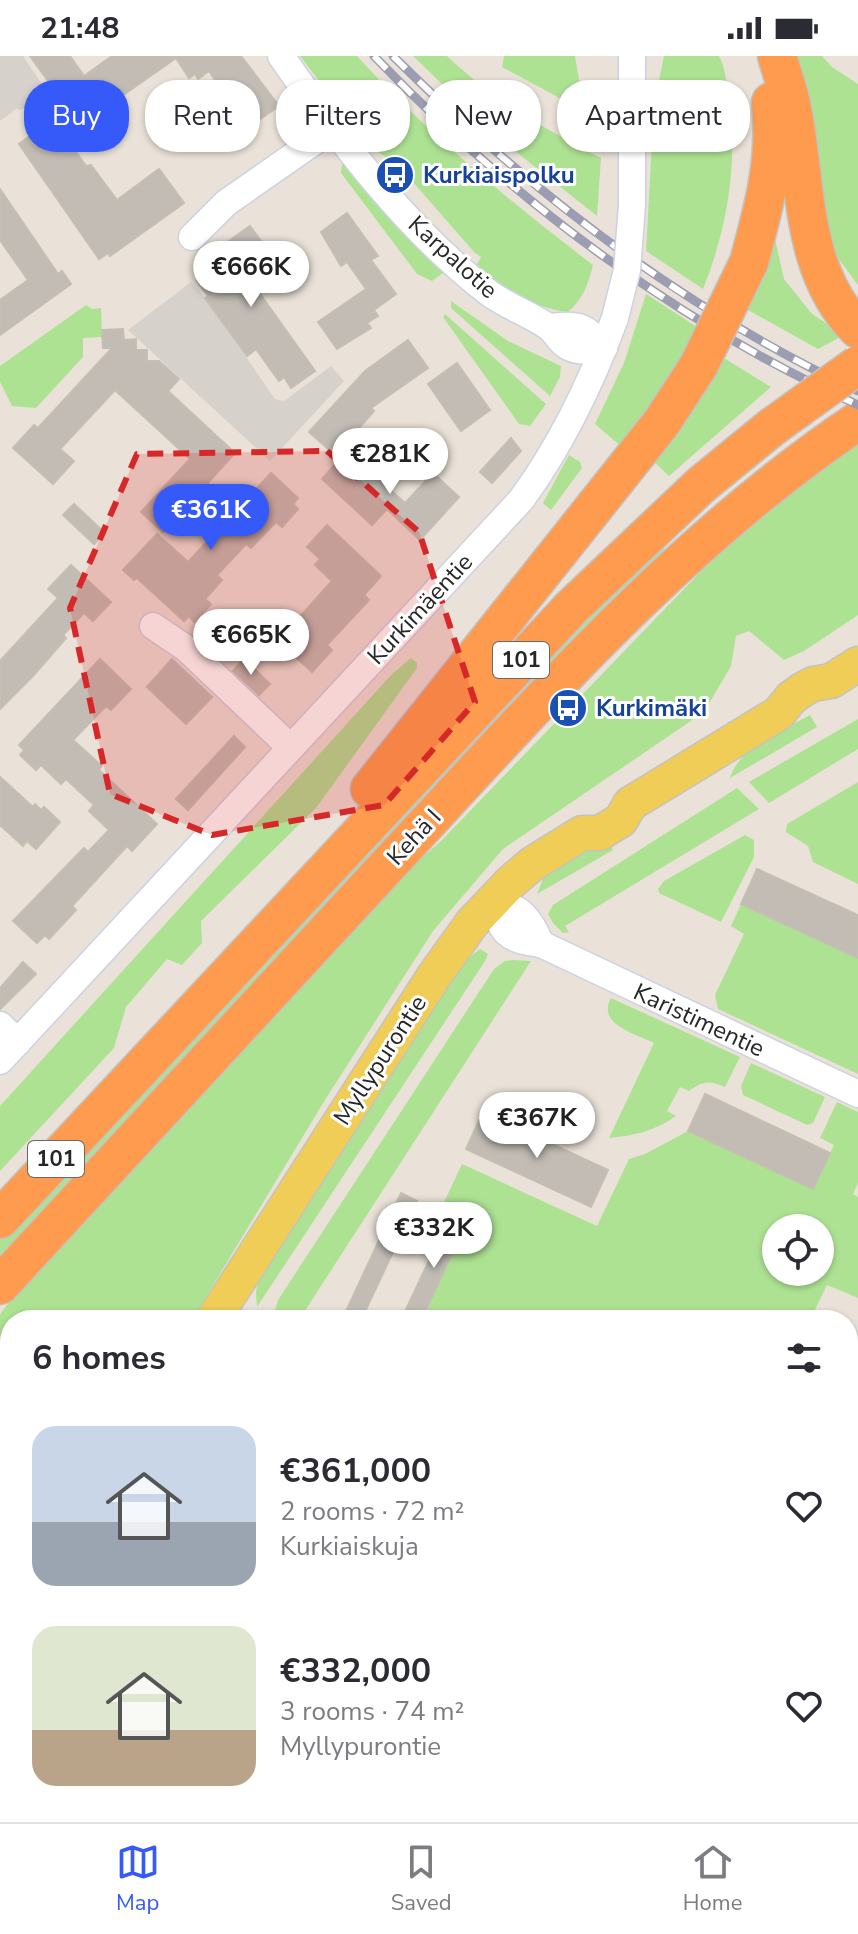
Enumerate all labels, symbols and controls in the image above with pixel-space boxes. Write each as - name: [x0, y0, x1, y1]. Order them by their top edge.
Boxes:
- text: 21:48: [40, 8, 119, 49]
- chip: Buy: [24, 80, 129, 152]
- chip: Rent: [145, 80, 260, 152]
- chip: Filters: [276, 80, 410, 152]
- chip: New: [426, 80, 541, 152]
- chip: Apartment: [557, 80, 750, 152]
- bus stop icon: Kurkiaispolku: [374, 154, 416, 196]
- place label: Kurkiaispolku: [423, 159, 575, 191]
- street label: Karpalotie: [401, 208, 505, 306]
- pin: €666K: [195, 241, 307, 309]
- text: €666K: [211, 249, 291, 284]
- pin: €281K: [334, 428, 446, 496]
- text: €281K: [350, 436, 430, 471]
- pin: €361K: [155, 484, 267, 552]
- text: €361K: [171, 492, 251, 527]
- street label: Kurkimäentie: [360, 547, 480, 671]
- pin: €665K: [195, 609, 307, 677]
- text: €665K: [211, 617, 291, 652]
- road number: 101: [493, 642, 549, 678]
- bus stop icon: Kurkimäki: [547, 687, 589, 729]
- place label: Kurkimäki: [596, 692, 707, 724]
- street label: Kehä I: [380, 802, 448, 872]
- street label: Karistimentie: [628, 976, 770, 1064]
- street label: Myllypurontie: [326, 989, 434, 1131]
- pin: €367K: [481, 1092, 593, 1160]
- text: €367K: [497, 1100, 577, 1135]
- road number: 101: [28, 1141, 84, 1177]
- pin: €332K: [378, 1202, 490, 1270]
- text: €332K: [394, 1210, 474, 1245]
- map controls: [762, 1214, 834, 1286]
- button: locate: [762, 1214, 834, 1286]
- text: 6 homes: [32, 1335, 166, 1381]
- icon: filters: [782, 1336, 826, 1380]
- text: €361,000: [280, 1448, 431, 1494]
- icon: home: [96, 1458, 192, 1554]
- icon: heart: [782, 1484, 826, 1528]
- text: 2 rooms · 72 m²: [280, 1494, 464, 1529]
- text: Kurkiaiskuja: [280, 1529, 419, 1564]
- text: €332,000: [280, 1648, 431, 1694]
- icon: home: [96, 1658, 192, 1754]
- icon: heart: [782, 1684, 826, 1728]
- text: 3 rooms · 74 m²: [280, 1694, 464, 1729]
- text: Myllypurontie: [280, 1729, 441, 1764]
- tab: Map: [116, 1840, 160, 1918]
- tab: Saved: [391, 1840, 452, 1918]
- tab: Home: [683, 1840, 742, 1918]

